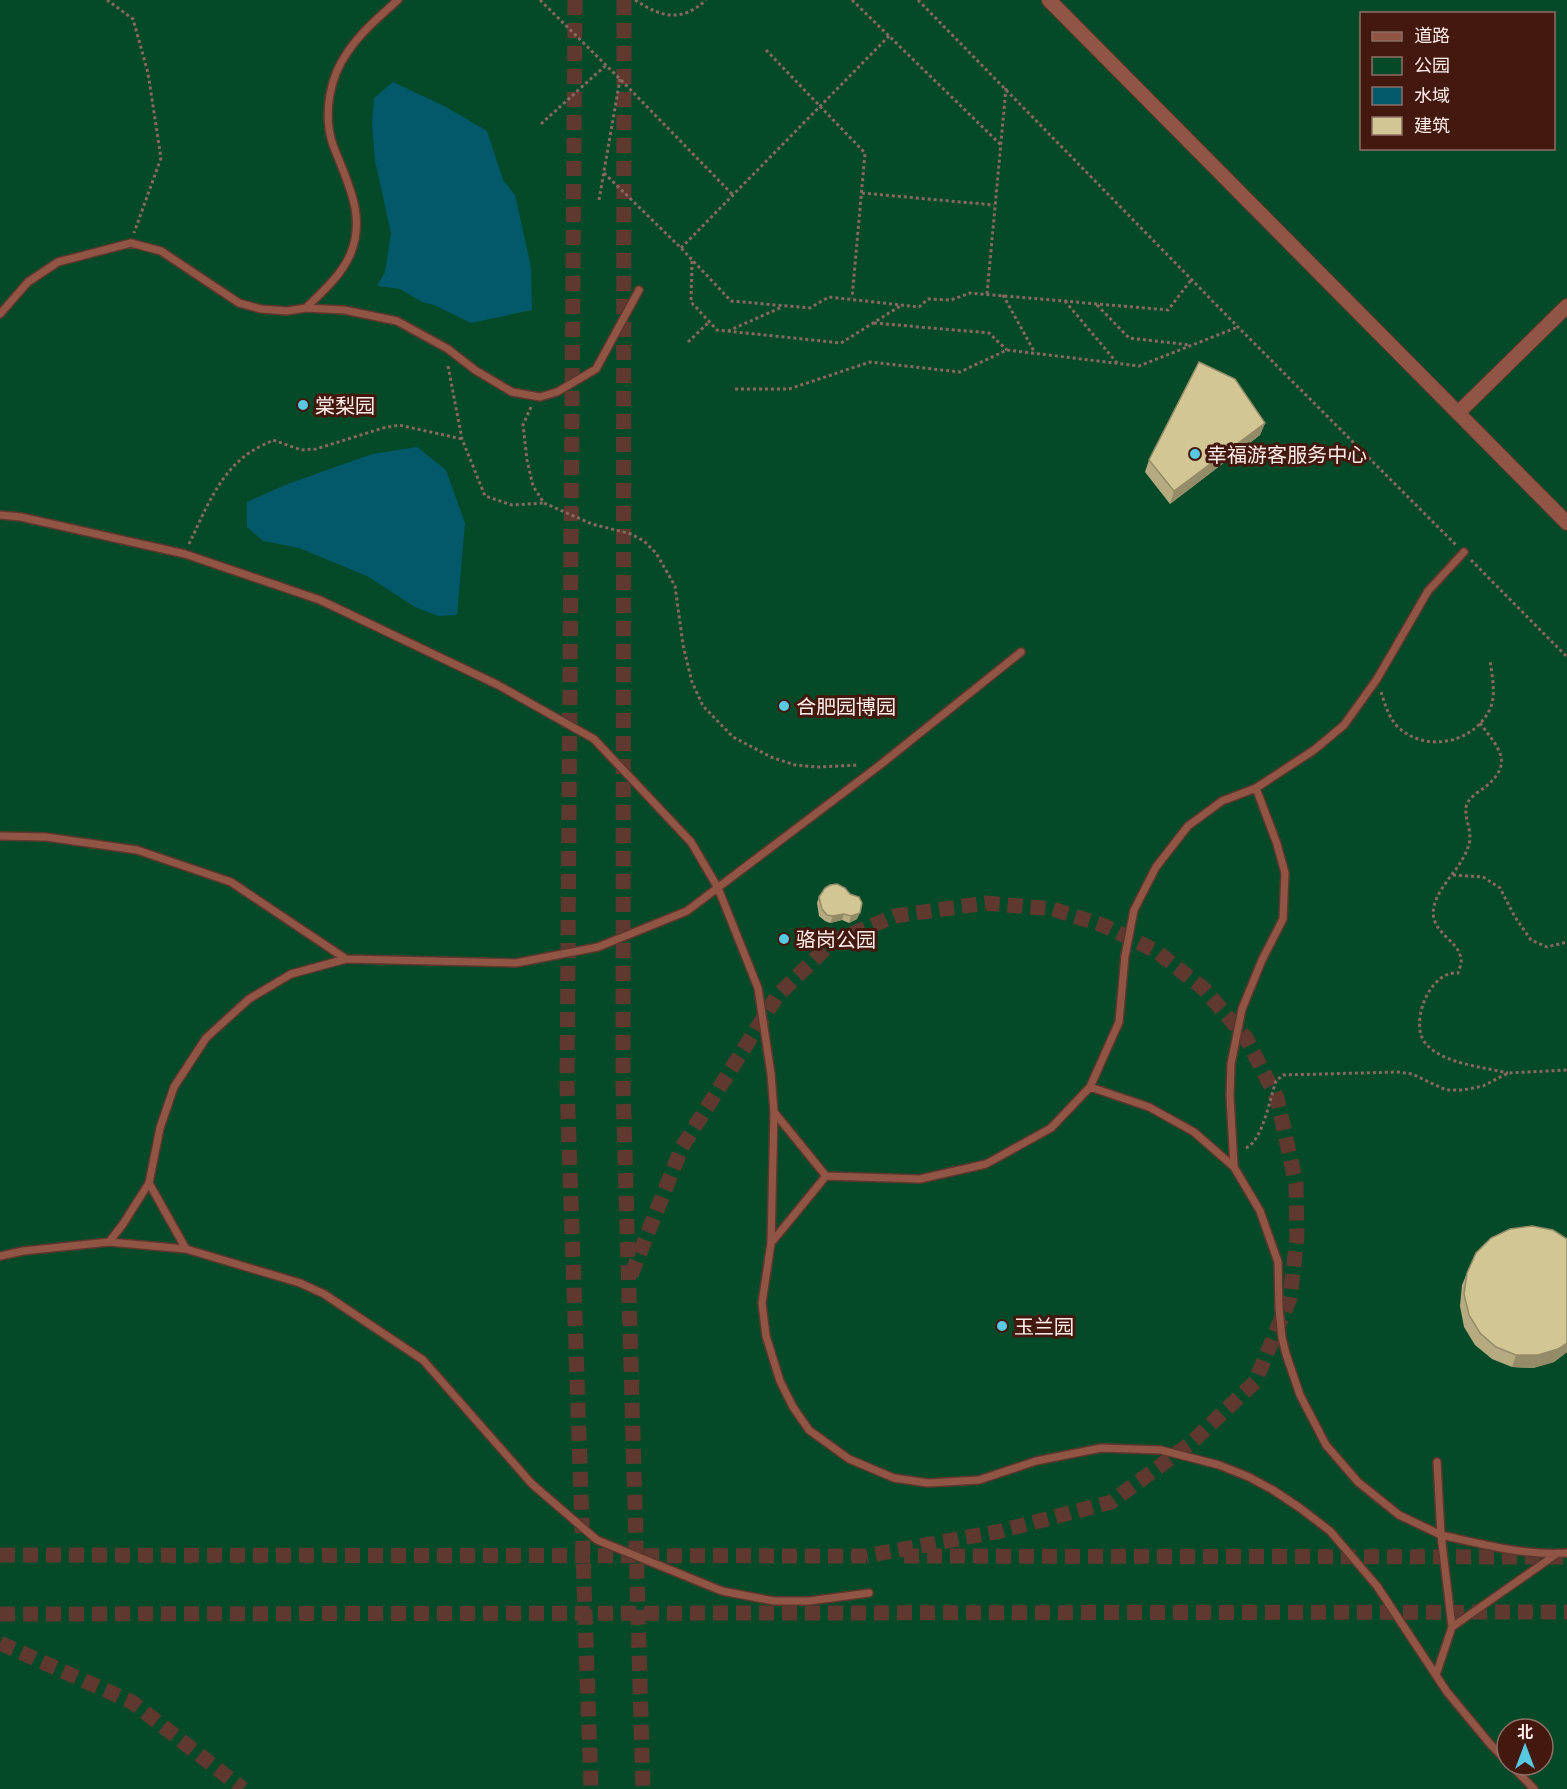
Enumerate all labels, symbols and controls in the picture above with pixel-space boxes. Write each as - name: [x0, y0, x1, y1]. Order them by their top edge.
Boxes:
- legend: [1360, 12, 1555, 150]
- text: 道路: [1414, 23, 1450, 47]
- text: 公园: [1414, 53, 1450, 77]
- text: 水域: [1414, 83, 1450, 107]
- text: 建筑: [1414, 113, 1450, 137]
- place label: 棠梨园: [315, 392, 375, 419]
- marker: 棠梨园: [296, 398, 310, 412]
- place label: 幸福游客服务中心: [1207, 441, 1367, 468]
- marker: 幸福游客服务中心: [1188, 447, 1202, 461]
- place label: 合肥园博园: [796, 693, 896, 720]
- marker: 合肥园博园: [777, 699, 791, 713]
- place label: 骆岗公园: [796, 926, 876, 953]
- marker: 骆岗公园: [777, 932, 791, 946]
- place label: 玉兰园: [1014, 1313, 1074, 1340]
- marker: 玉兰园: [995, 1319, 1009, 1333]
- north arrow: [1495, 1717, 1555, 1777]
- text: 北: [1517, 1721, 1533, 1743]

